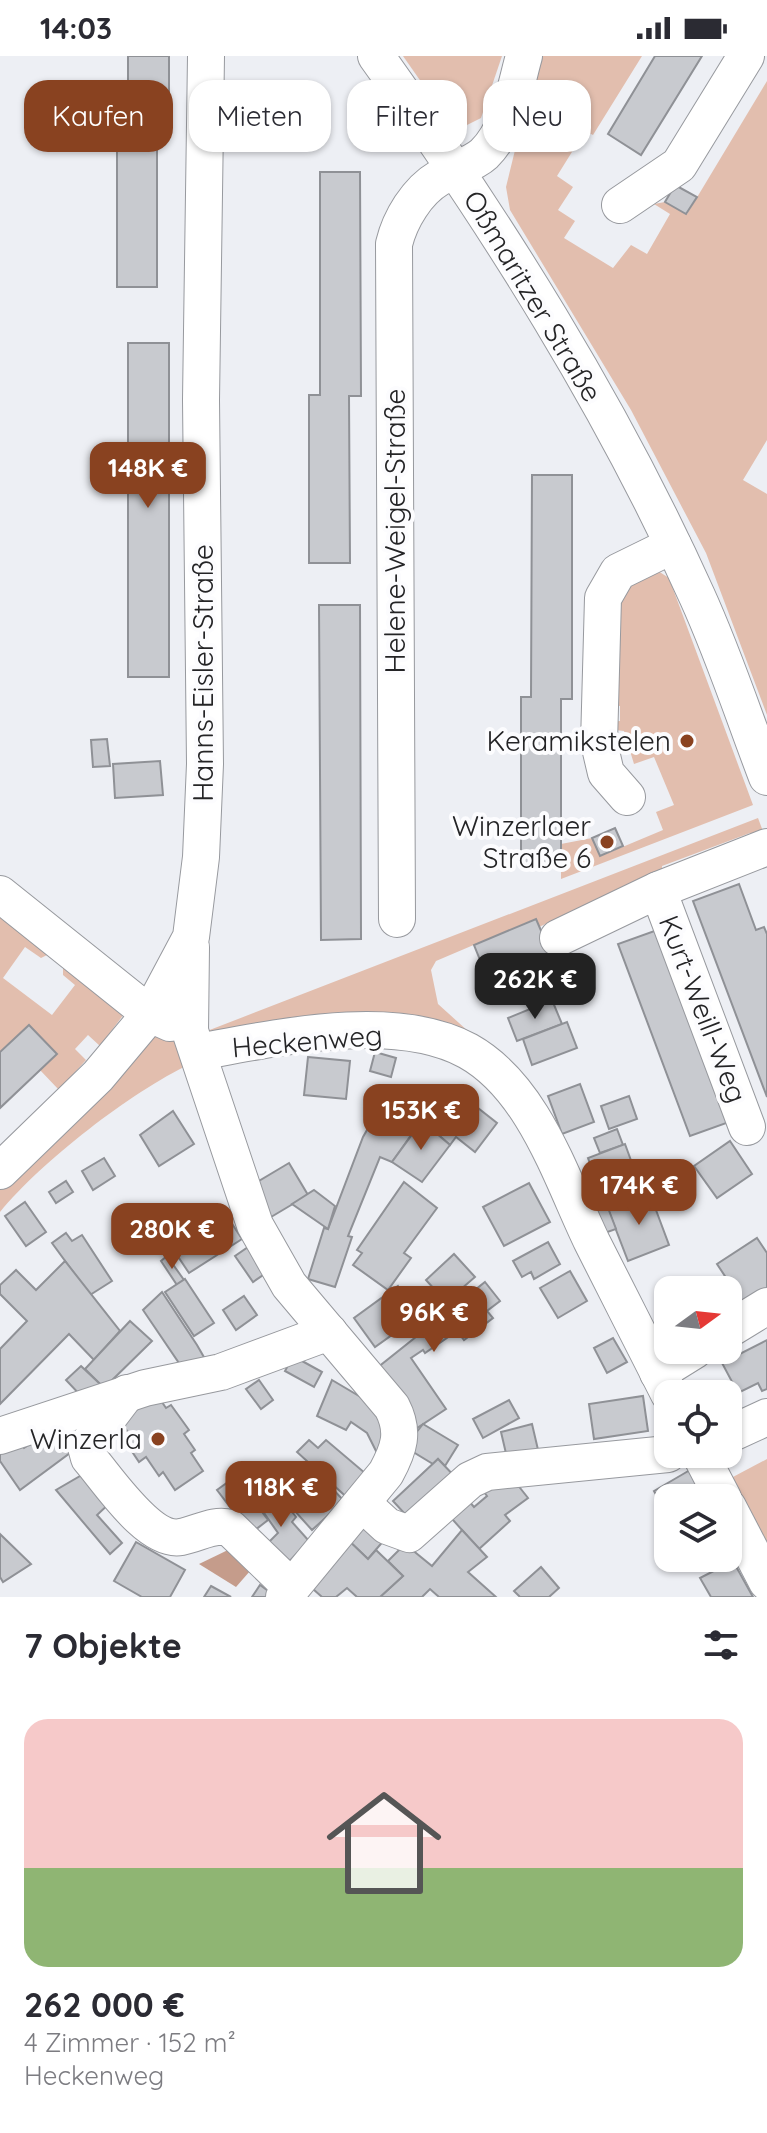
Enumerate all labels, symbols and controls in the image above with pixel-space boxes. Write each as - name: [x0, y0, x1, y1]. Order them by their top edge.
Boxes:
- text: 14:03: [40, 9, 112, 47]
- chip: Kaufen: [24, 80, 173, 152]
- chip: Mieten: [189, 80, 331, 152]
- chip: Filter: [347, 80, 467, 152]
- chip: Neu: [483, 80, 591, 152]
- street label: Oßmaritzer Straße: [457, 184, 610, 408]
- street label: Helene-Weigel-Straße: [377, 389, 412, 673]
- pin: 148K €: [83, 442, 213, 510]
- text: 148K €: [108, 451, 188, 484]
- street label: Hanns-Eisler-Straße: [185, 544, 220, 802]
- place label: Keramikstelen: [487, 723, 671, 758]
- marker: Keramikstelen: [678, 732, 696, 750]
- place label: Winzerlaer Straße 6: [452, 808, 591, 875]
- marker: Winzerlaer Straße 6: [598, 833, 616, 851]
- street label: Kurt-Weill-Weg: [652, 910, 755, 1107]
- pin: 262K €: [470, 953, 600, 1021]
- text: 262K €: [493, 962, 577, 995]
- street label: Heckenweg: [230, 1016, 384, 1065]
- pin: 153K €: [356, 1084, 486, 1152]
- text: 153K €: [381, 1093, 461, 1126]
- pin: 174K €: [574, 1159, 704, 1227]
- text: 174K €: [599, 1168, 679, 1201]
- pin: 280K €: [107, 1203, 237, 1271]
- text: 280K €: [129, 1212, 215, 1245]
- north arrow: [654, 1276, 742, 1364]
- map controls: [654, 1276, 742, 1572]
- pin: 96K €: [378, 1286, 490, 1354]
- text: 96K €: [399, 1295, 469, 1328]
- button: locate: [654, 1380, 742, 1468]
- place label: Winzerla: [30, 1421, 142, 1456]
- marker: Winzerla: [149, 1430, 167, 1448]
- pin: 118K €: [216, 1461, 346, 1529]
- text: 118K €: [243, 1470, 319, 1503]
- button: layers: [654, 1484, 742, 1572]
- icon: filters: [699, 1623, 743, 1667]
- text: 7 Objekte: [24, 1624, 182, 1667]
- icon: home: [312, 1771, 456, 1915]
- text: 262 000 €: [24, 1983, 184, 2026]
- text: 4 Zimmer · 152 m²: [24, 2026, 236, 2059]
- text: Heckenweg: [24, 2059, 164, 2092]

